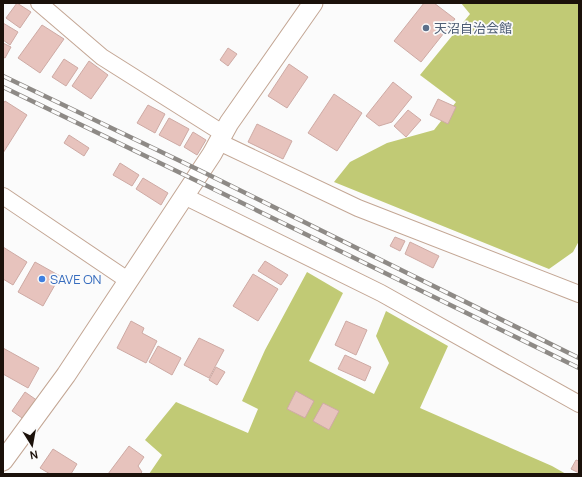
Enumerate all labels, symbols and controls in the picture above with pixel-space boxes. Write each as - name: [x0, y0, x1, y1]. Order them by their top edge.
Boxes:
- place label: 天沼自治会館: [434, 19, 512, 37]
- marker: 天沼自治会館: [421, 23, 431, 33]
- place label: SAVE ON: [50, 270, 102, 288]
- marker: SAVE ON: [37, 274, 47, 284]
- north arrow: [12, 425, 52, 465]
- text: N: [29, 447, 39, 463]

